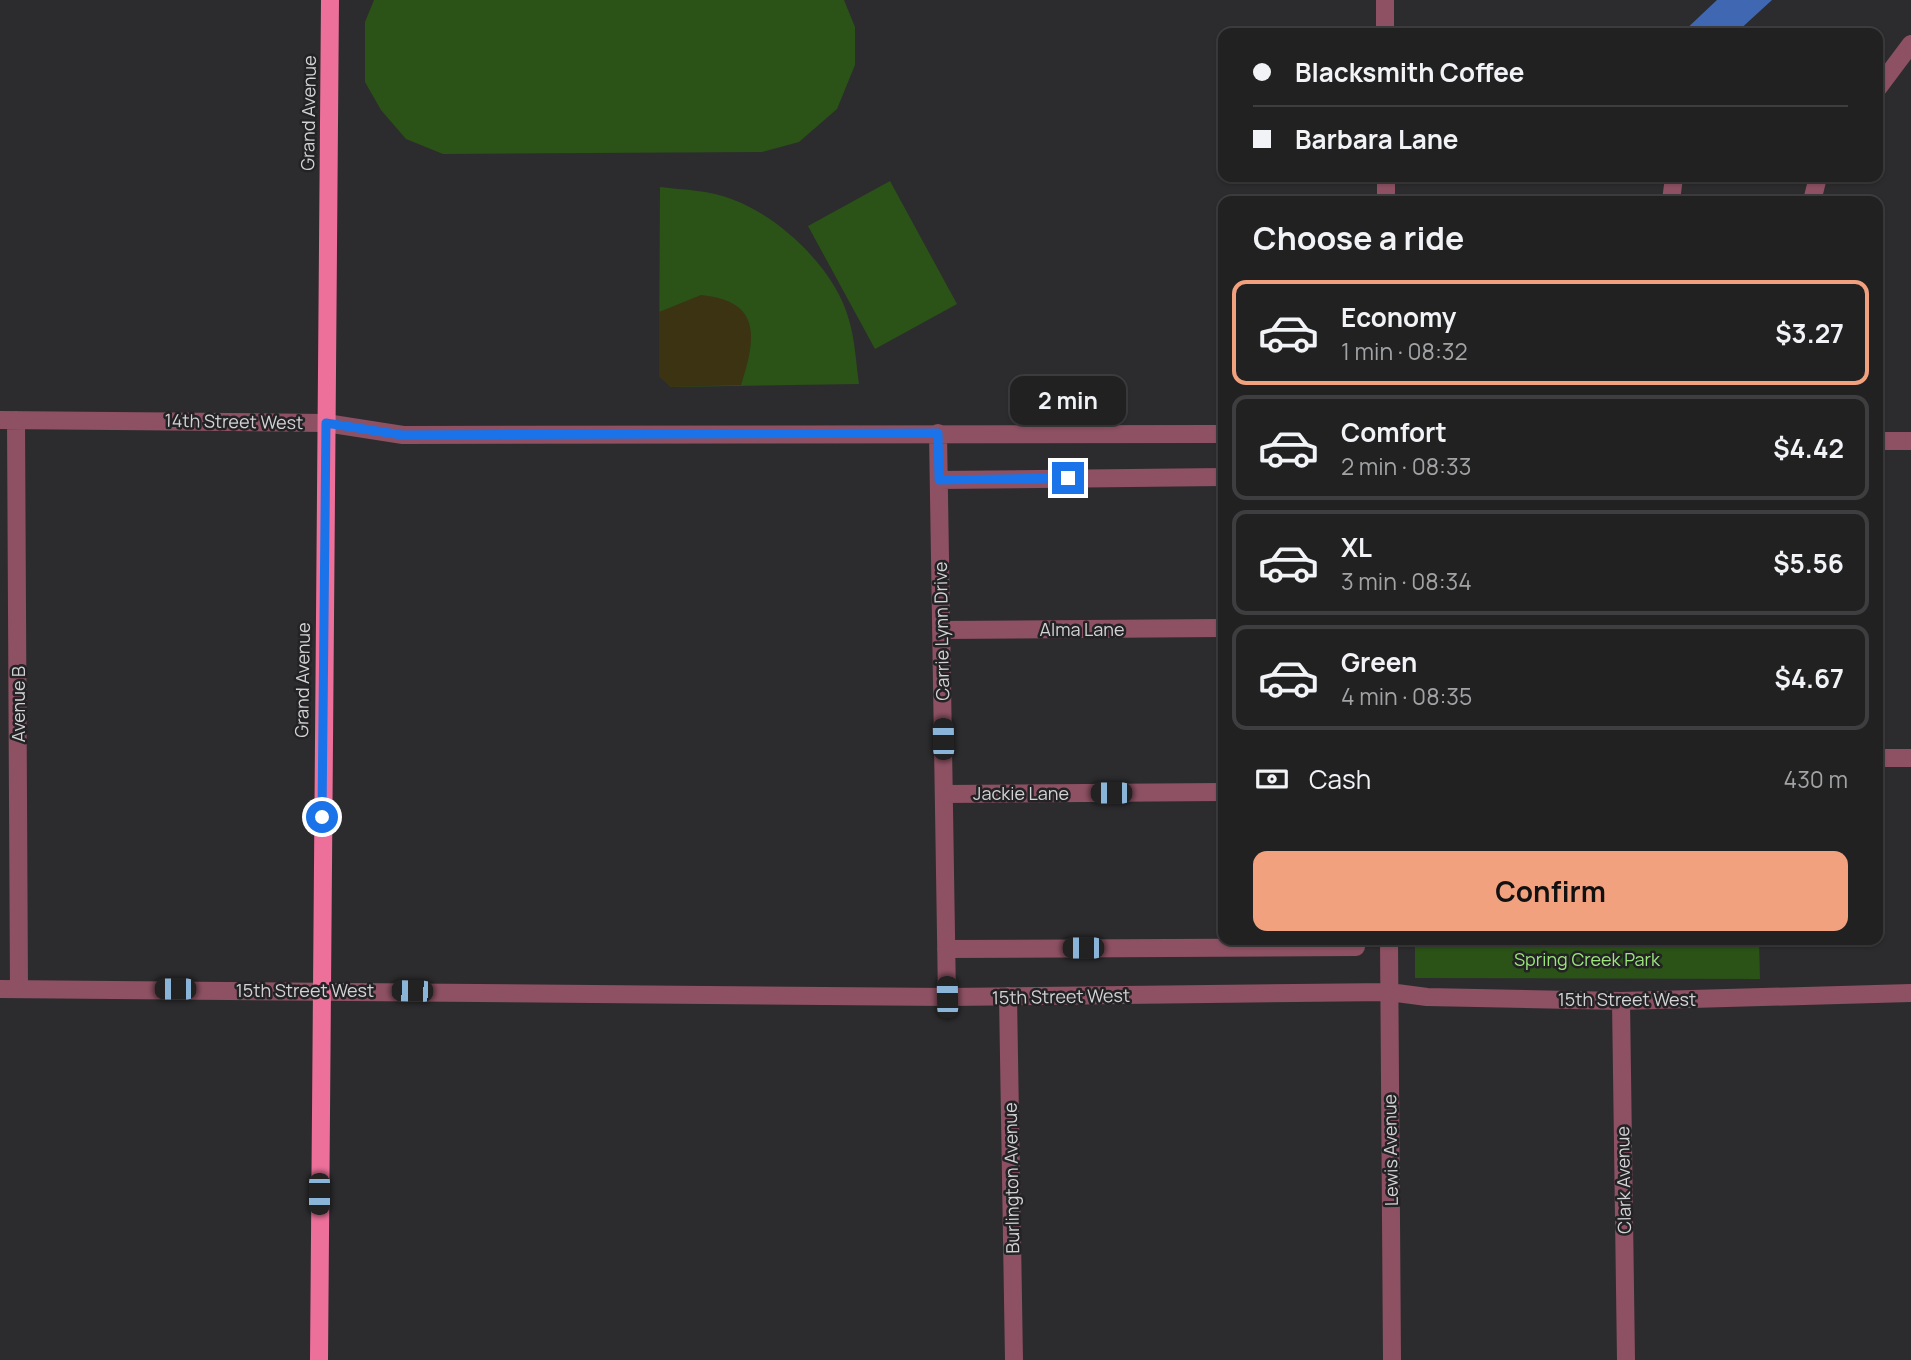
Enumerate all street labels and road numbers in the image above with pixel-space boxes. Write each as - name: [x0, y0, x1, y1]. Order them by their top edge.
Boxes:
- street label: Grand Avenue: [295, 55, 321, 171]
- street label: 14th Street West: [165, 408, 303, 434]
- street label: Carrie Lynn Drive: [928, 561, 954, 701]
- street label: Alma Lane: [1040, 617, 1124, 641]
- street label: Grand Avenue: [289, 622, 315, 738]
- street label: Avenue B: [6, 666, 30, 742]
- street label: Jackie Lane: [973, 781, 1069, 805]
- street label: 15th Street West: [236, 978, 374, 1002]
- street label: 15th Street West: [992, 983, 1130, 1009]
- street label: 15th Street West: [1558, 987, 1696, 1011]
- street label: Lewis Avenue: [1377, 1094, 1403, 1206]
- street label: Burlington Avenue: [998, 1102, 1024, 1254]
- street label: Clark Avenue: [1610, 1126, 1636, 1234]

